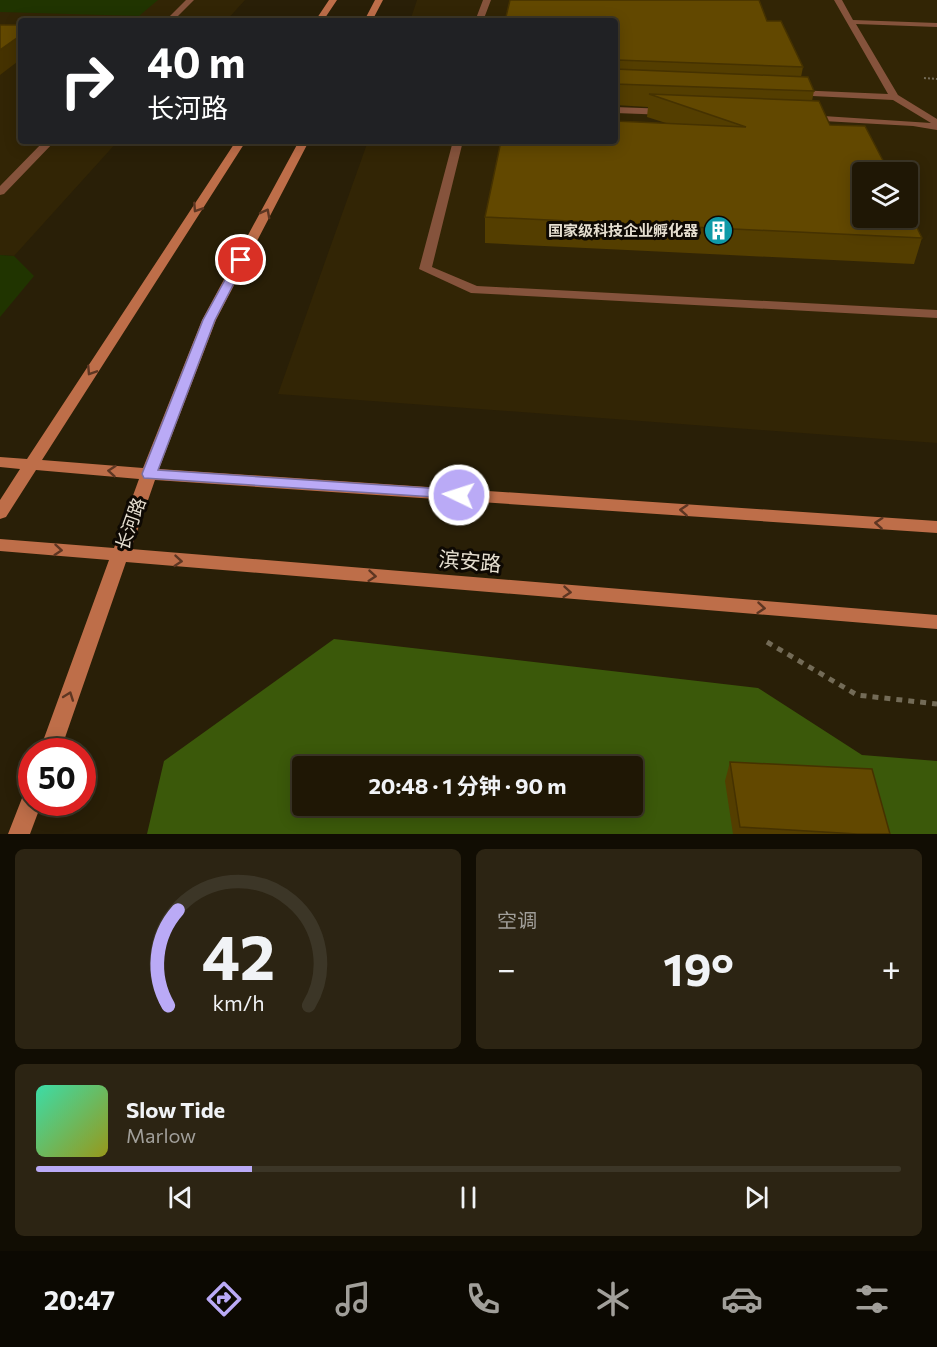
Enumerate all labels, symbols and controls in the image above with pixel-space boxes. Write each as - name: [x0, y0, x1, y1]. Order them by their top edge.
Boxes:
- text: 40 m: [147, 35, 245, 87]
- icon: right: [48, 42, 126, 120]
- text: 长河路: [147, 91, 228, 124]
- map controls: [852, 162, 918, 228]
- button: layers: [852, 162, 918, 228]
- one-way arrow: [194, 201, 205, 212]
- one-way arrow: [259, 209, 270, 219]
- building icon: 国家级科技企业孵化器: [703, 215, 735, 247]
- place label: 国家级科技企业孵化器: [548, 221, 699, 239]
- pin: [215, 234, 266, 285]
- icon: arrive: [224, 243, 257, 276]
- one-way arrow: [87, 364, 98, 375]
- position arrow: [427, 463, 491, 527]
- one-way arrow: [108, 465, 117, 478]
- street label: 长河路: [110, 495, 150, 553]
- one-way arrow: [680, 504, 689, 517]
- one-way arrow: [874, 516, 883, 529]
- one-way arrow: [54, 544, 63, 557]
- street label: 滨安路: [438, 545, 503, 576]
- one-way arrow: [173, 554, 182, 567]
- one-way arrow: [368, 569, 377, 582]
- one-way arrow: [562, 585, 571, 598]
- one-way arrow: [757, 601, 766, 614]
- one-way arrow: [61, 692, 74, 702]
- speed limit sign: 50: [18, 738, 96, 816]
- text: 20:48 · 1 分钟 · 90 m: [368, 772, 567, 799]
- text: 空调: [497, 908, 537, 932]
- text: 42: [201, 917, 275, 993]
- text: 19°: [663, 940, 734, 995]
- text: −: [497, 947, 516, 988]
- text: +: [882, 947, 901, 988]
- text: km/h: [212, 989, 264, 1015]
- text: Slow Tide: [126, 1096, 225, 1123]
- text: Marlow: [126, 1123, 196, 1147]
- icon: previous: [164, 1181, 197, 1214]
- icon: pause: [452, 1181, 485, 1214]
- icon: next: [740, 1181, 773, 1214]
- icon: directions: [203, 1278, 245, 1320]
- icon: music: [332, 1278, 374, 1320]
- icon: phone: [462, 1278, 504, 1320]
- icon: climate: [592, 1278, 634, 1320]
- icon: car: [721, 1278, 763, 1320]
- icon: filters: [851, 1278, 893, 1320]
- text: 20:47: [44, 1283, 115, 1316]

